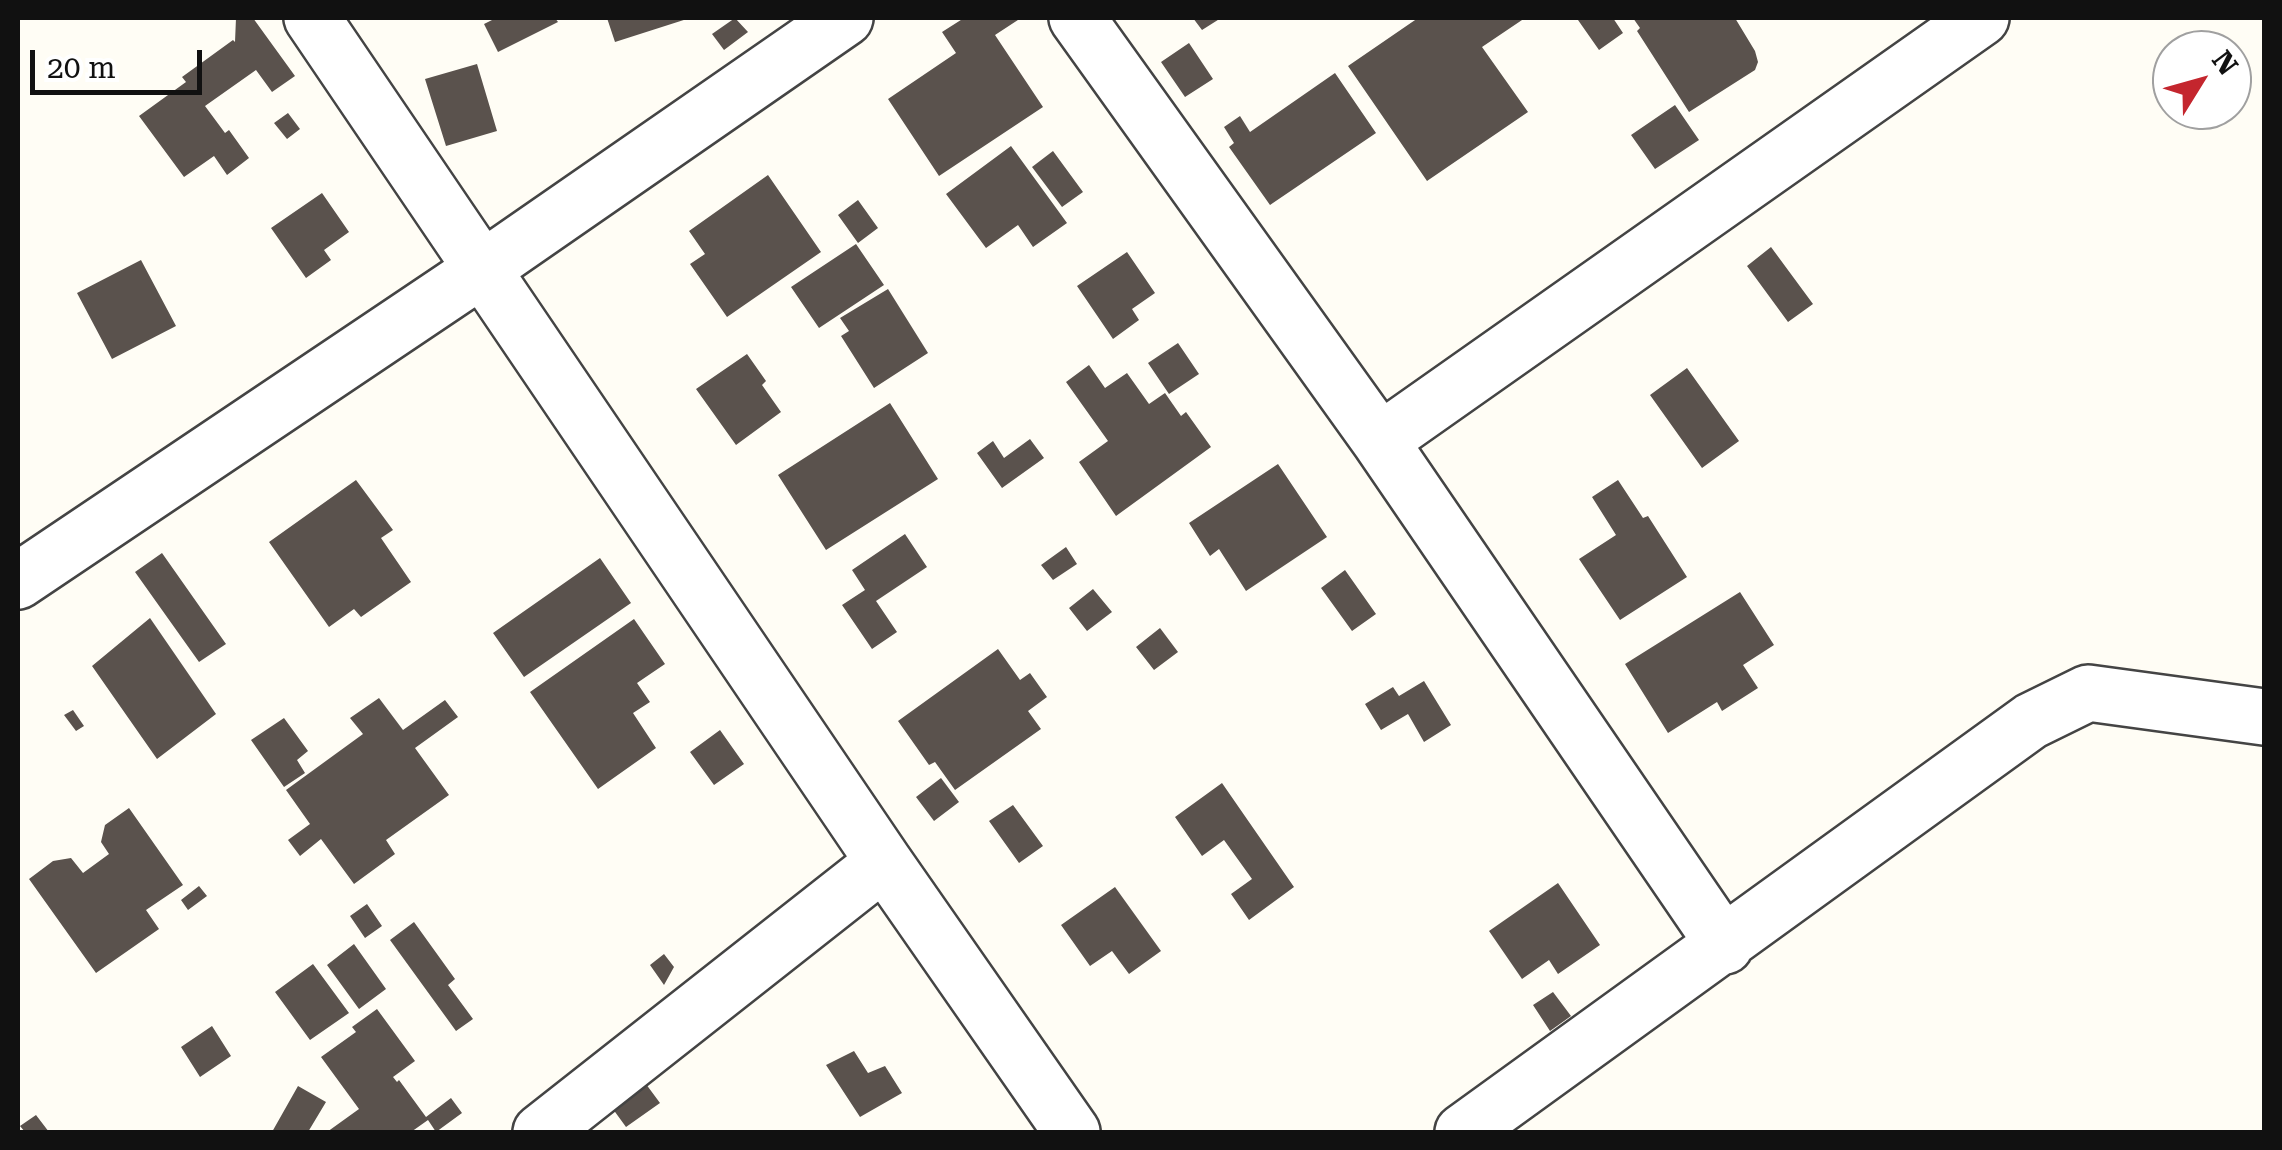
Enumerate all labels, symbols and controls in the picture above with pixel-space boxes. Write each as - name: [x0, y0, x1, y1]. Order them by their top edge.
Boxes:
- scale bar: [35, 30, 208, 92]
- north arrow: [2152, 30, 2252, 130]
- text: N: [2205, 44, 2244, 81]
- text: 20 m: [47, 50, 116, 85]

